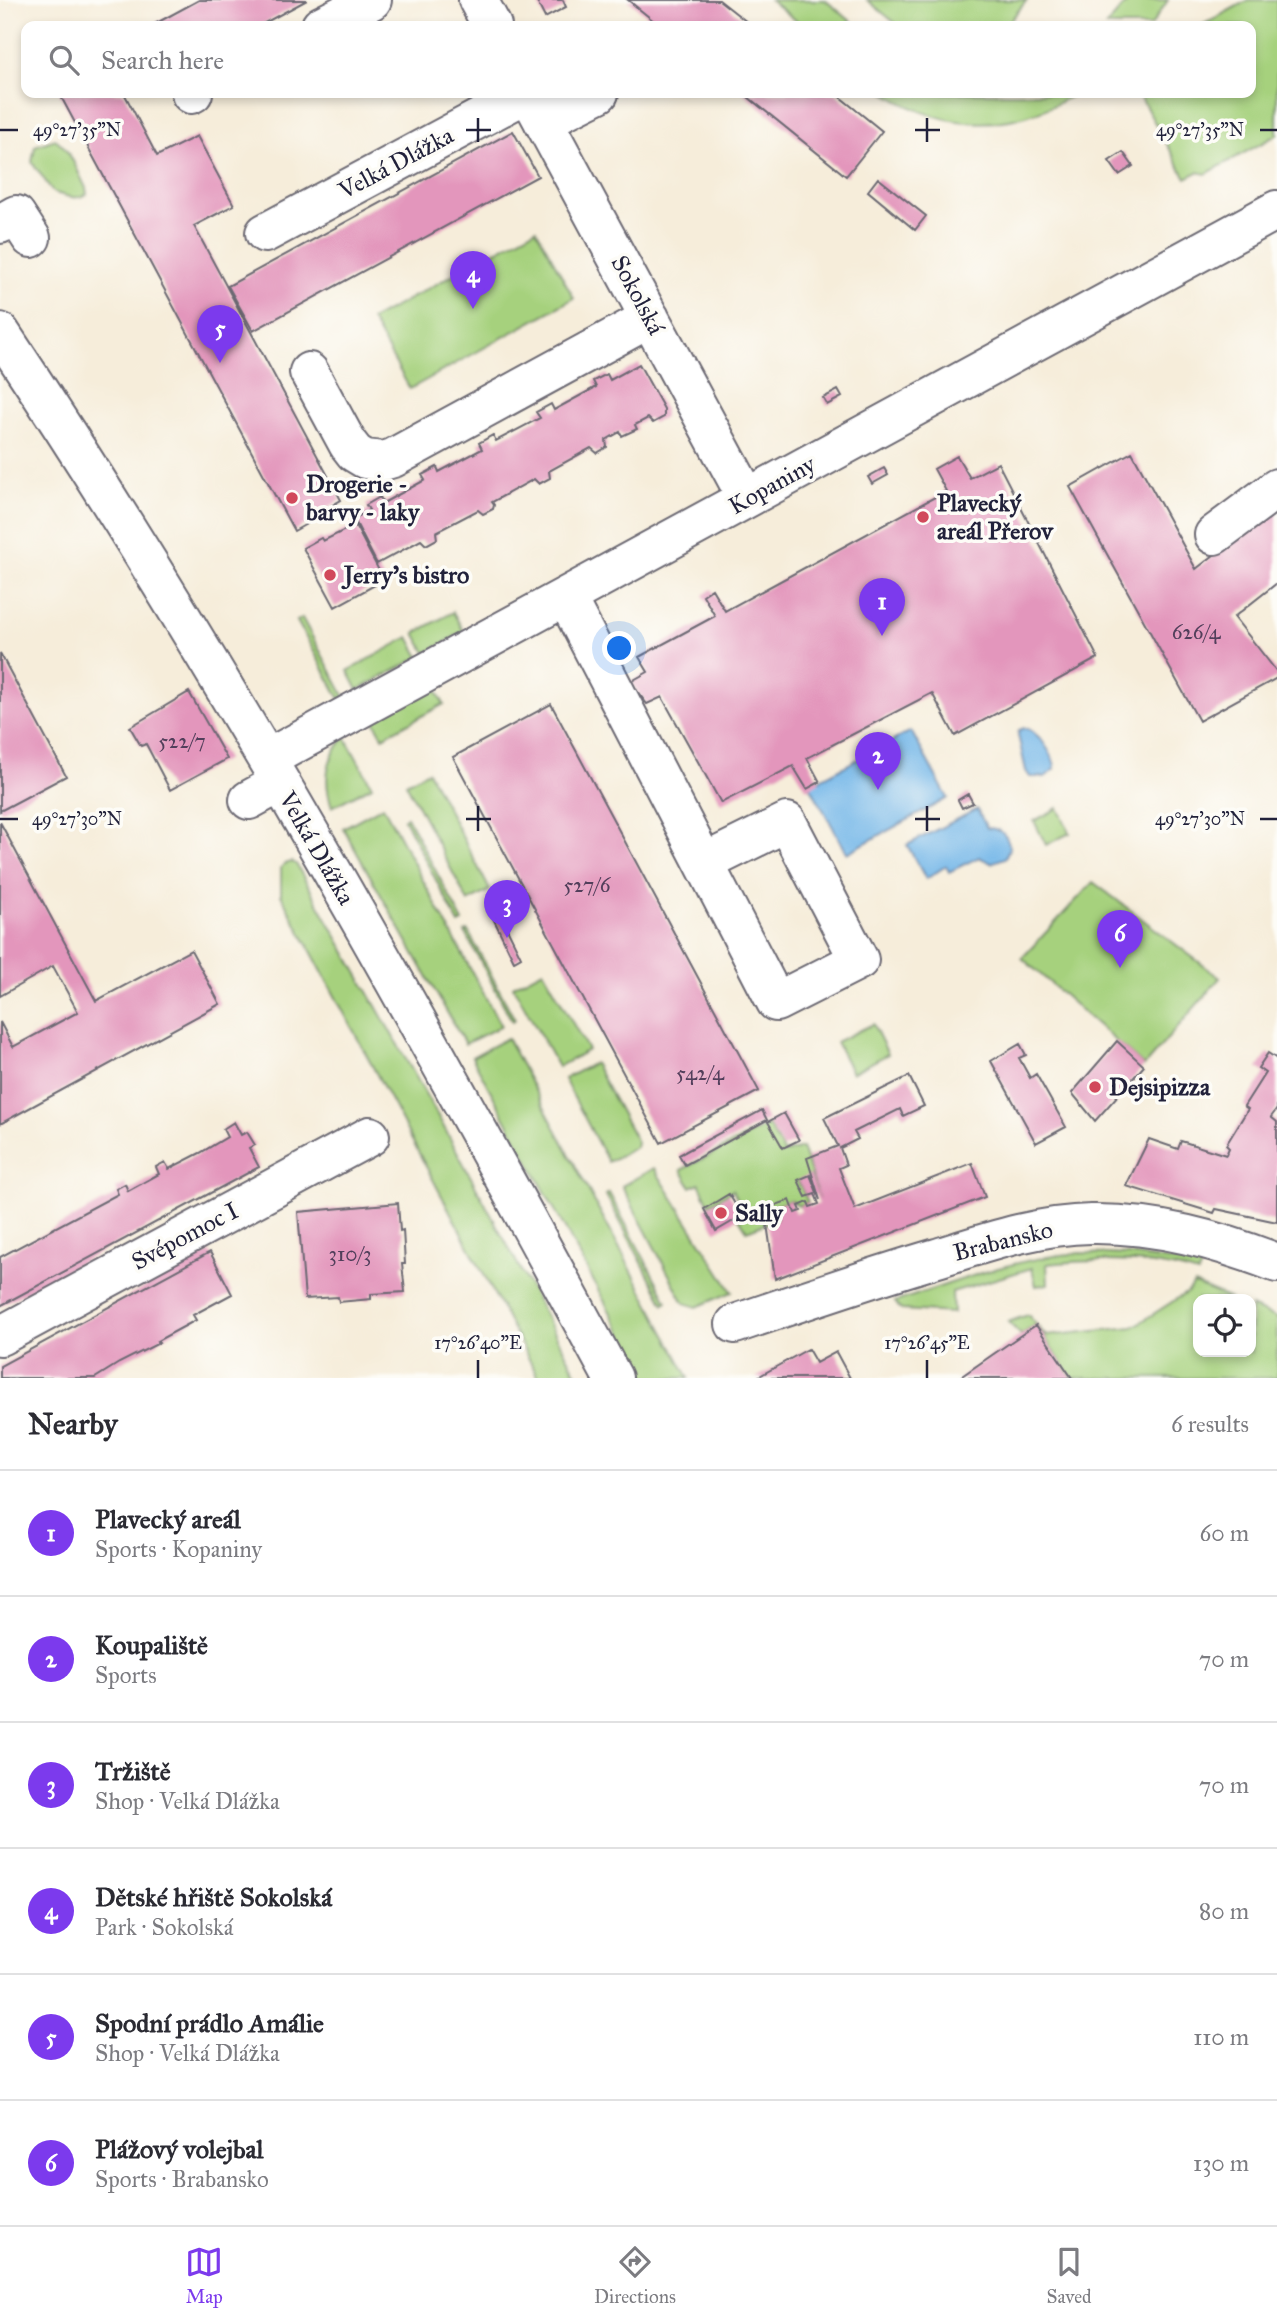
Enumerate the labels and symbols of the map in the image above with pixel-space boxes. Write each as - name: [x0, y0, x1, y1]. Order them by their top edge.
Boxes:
- text: 49°27'35"N: [33, 119, 121, 141]
- text: 49°27'35"N: [1156, 119, 1244, 141]
- street label: Velká Dlážka: [333, 120, 459, 206]
- street label: Sokolská: [605, 250, 672, 341]
- pin: 4: [450, 251, 496, 309]
- pin: 5: [197, 305, 243, 363]
- street label: Kopaniny: [723, 449, 821, 521]
- place label: Drogerie - barvy - laky: [305, 469, 421, 527]
- place label: Plavecký areál Přerov: [937, 488, 1054, 546]
- marker: Drogerie - barvy - laky: [284, 490, 300, 506]
- marker: Plavecký areál Přerov: [915, 509, 931, 525]
- place label: Jerry’s bistro: [341, 560, 469, 590]
- marker: Jerry’s bistro: [322, 567, 338, 583]
- pin: 1: [859, 578, 905, 636]
- house number: 626/4: [1172, 619, 1222, 645]
- your location: [602, 631, 636, 665]
- house number: 522/7: [158, 728, 206, 754]
- pin: 2: [855, 732, 901, 790]
- street label: Velká Dlážka: [272, 785, 362, 911]
- text: 49°27'30"N: [32, 808, 122, 830]
- text: 49°27'30"N: [1155, 808, 1245, 830]
- house number: 527/6: [563, 872, 612, 898]
- pin: 3: [484, 880, 530, 938]
- pin: 6: [1097, 910, 1143, 968]
- house number: 542/4: [676, 1060, 725, 1086]
- place label: Dejsipizza: [1109, 1072, 1211, 1102]
- marker: Dejsipizza: [1087, 1079, 1103, 1095]
- street label: Svépomoc I: [126, 1195, 244, 1277]
- place label: Sally: [735, 1198, 785, 1228]
- marker: Sally: [713, 1205, 729, 1221]
- street label: Brabansko: [950, 1214, 1056, 1268]
- house number: 310/3: [329, 1241, 371, 1267]
- text: 17°26'40"E: [434, 1332, 522, 1354]
- text: 17°26'45"E: [884, 1332, 970, 1354]

